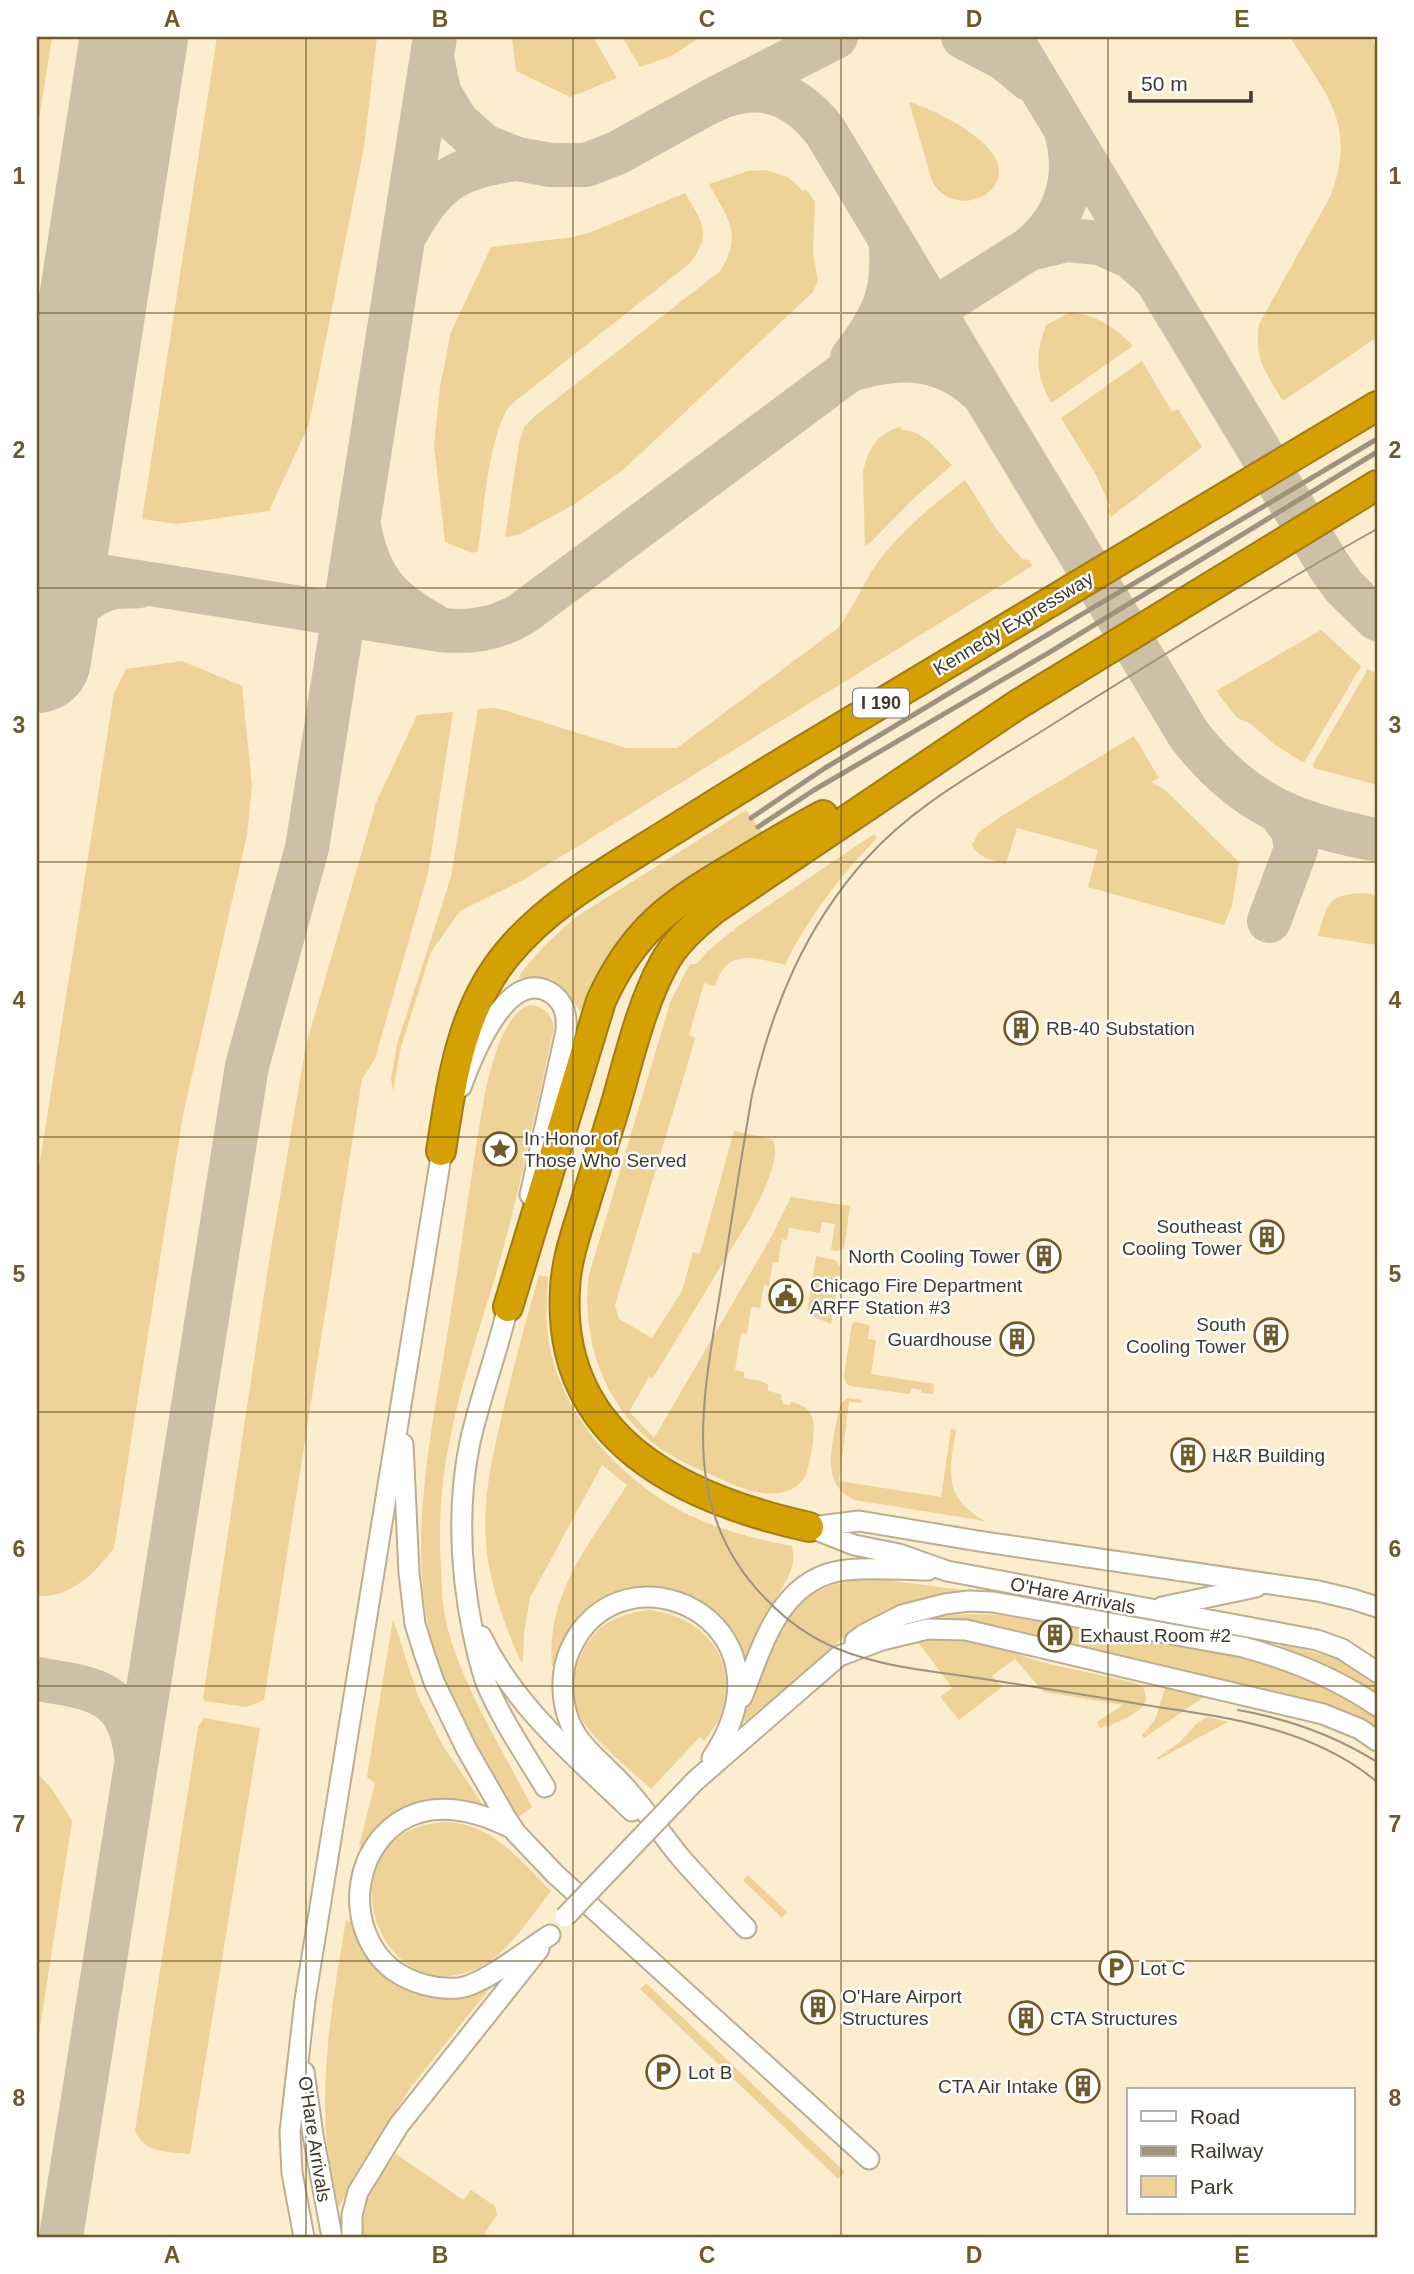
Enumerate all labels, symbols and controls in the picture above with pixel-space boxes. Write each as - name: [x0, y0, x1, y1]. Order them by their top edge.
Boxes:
- text: A: [164, 6, 180, 32]
- text: B: [432, 6, 448, 32]
- text: C: [699, 6, 715, 32]
- text: D: [966, 6, 982, 32]
- text: E: [1234, 6, 1250, 32]
- scale bar: [1130, 60, 1251, 104]
- text: 50 m: [1141, 72, 1188, 95]
- text: 1: [13, 163, 26, 189]
- text: 1: [1389, 163, 1402, 189]
- text: 2: [13, 437, 25, 463]
- text: 2: [1389, 437, 1401, 463]
- street label: Kennedy Expressway: [930, 567, 1097, 679]
- road number: I 190: [853, 688, 909, 718]
- text: 3: [13, 712, 25, 738]
- text: 3: [1389, 712, 1401, 738]
- text: 4: [13, 987, 26, 1013]
- text: 4: [1389, 987, 1402, 1013]
- building icon: RB-40 Substation: [1002, 1009, 1040, 1047]
- place label: RB-40 Substation: [1046, 1018, 1195, 1039]
- place label: In Honor of Those Who Served: [524, 1128, 687, 1171]
- place icon: In Honor of Those Who Served: [481, 1130, 519, 1168]
- place label: Southeast Cooling Tower: [1122, 1216, 1243, 1259]
- building icon: Southeast Cooling Tower: [1248, 1218, 1286, 1256]
- building icon: North Cooling Tower: [1025, 1237, 1063, 1275]
- place label: North Cooling Tower: [848, 1246, 1021, 1267]
- text: 5: [13, 1261, 26, 1287]
- text: 5: [1389, 1261, 1402, 1287]
- place label: Chicago Fire Department ARFF Station #3: [810, 1275, 1023, 1318]
- public building icon: Chicago Fire Department ARFF Station #3: [767, 1277, 805, 1315]
- place label: South Cooling Tower: [1126, 1314, 1247, 1357]
- building icon: South Cooling Tower: [1252, 1316, 1290, 1354]
- building icon: Guardhouse: [998, 1320, 1036, 1358]
- place label: Guardhouse: [887, 1329, 992, 1350]
- building icon: H&R Building: [1169, 1436, 1207, 1474]
- place label: H&R Building: [1212, 1445, 1325, 1466]
- text: 6: [13, 1536, 25, 1562]
- text: 6: [1389, 1536, 1401, 1562]
- street label: O'Hare Arrivals: [1008, 1573, 1137, 1618]
- building icon: Exhaust Room #2: [1036, 1616, 1074, 1654]
- place label: Exhaust Room #2: [1080, 1625, 1231, 1646]
- text: 7: [13, 1811, 25, 1837]
- text: 7: [1389, 1811, 1401, 1837]
- parking icon: Lot C: [1097, 1949, 1135, 1987]
- place label: Lot C: [1140, 1958, 1185, 1979]
- place label: O'Hare Airport Structures: [842, 1986, 963, 2029]
- building icon: O'Hare Airport Structures: [799, 1988, 837, 2026]
- building icon: CTA Structures: [1007, 1999, 1045, 2037]
- place label: CTA Structures: [1050, 2008, 1177, 2029]
- parking icon: Lot B: [644, 2053, 682, 2091]
- place label: Lot B: [688, 2062, 732, 2083]
- building icon: CTA Air Intake: [1064, 2067, 1102, 2105]
- street label: O'Hare Arrivals: [294, 2075, 335, 2204]
- place label: CTA Air Intake: [938, 2076, 1058, 2097]
- text: 8: [13, 2085, 26, 2111]
- text: 8: [1389, 2085, 1402, 2111]
- legend: [1127, 2088, 1354, 2214]
- text: Road: [1190, 2105, 1240, 2128]
- text: Railway: [1190, 2139, 1264, 2162]
- text: Park: [1190, 2175, 1234, 2198]
- text: A: [164, 2242, 180, 2268]
- text: B: [432, 2242, 448, 2268]
- text: C: [699, 2242, 715, 2268]
- text: D: [966, 2242, 982, 2268]
- text: E: [1234, 2242, 1250, 2268]

